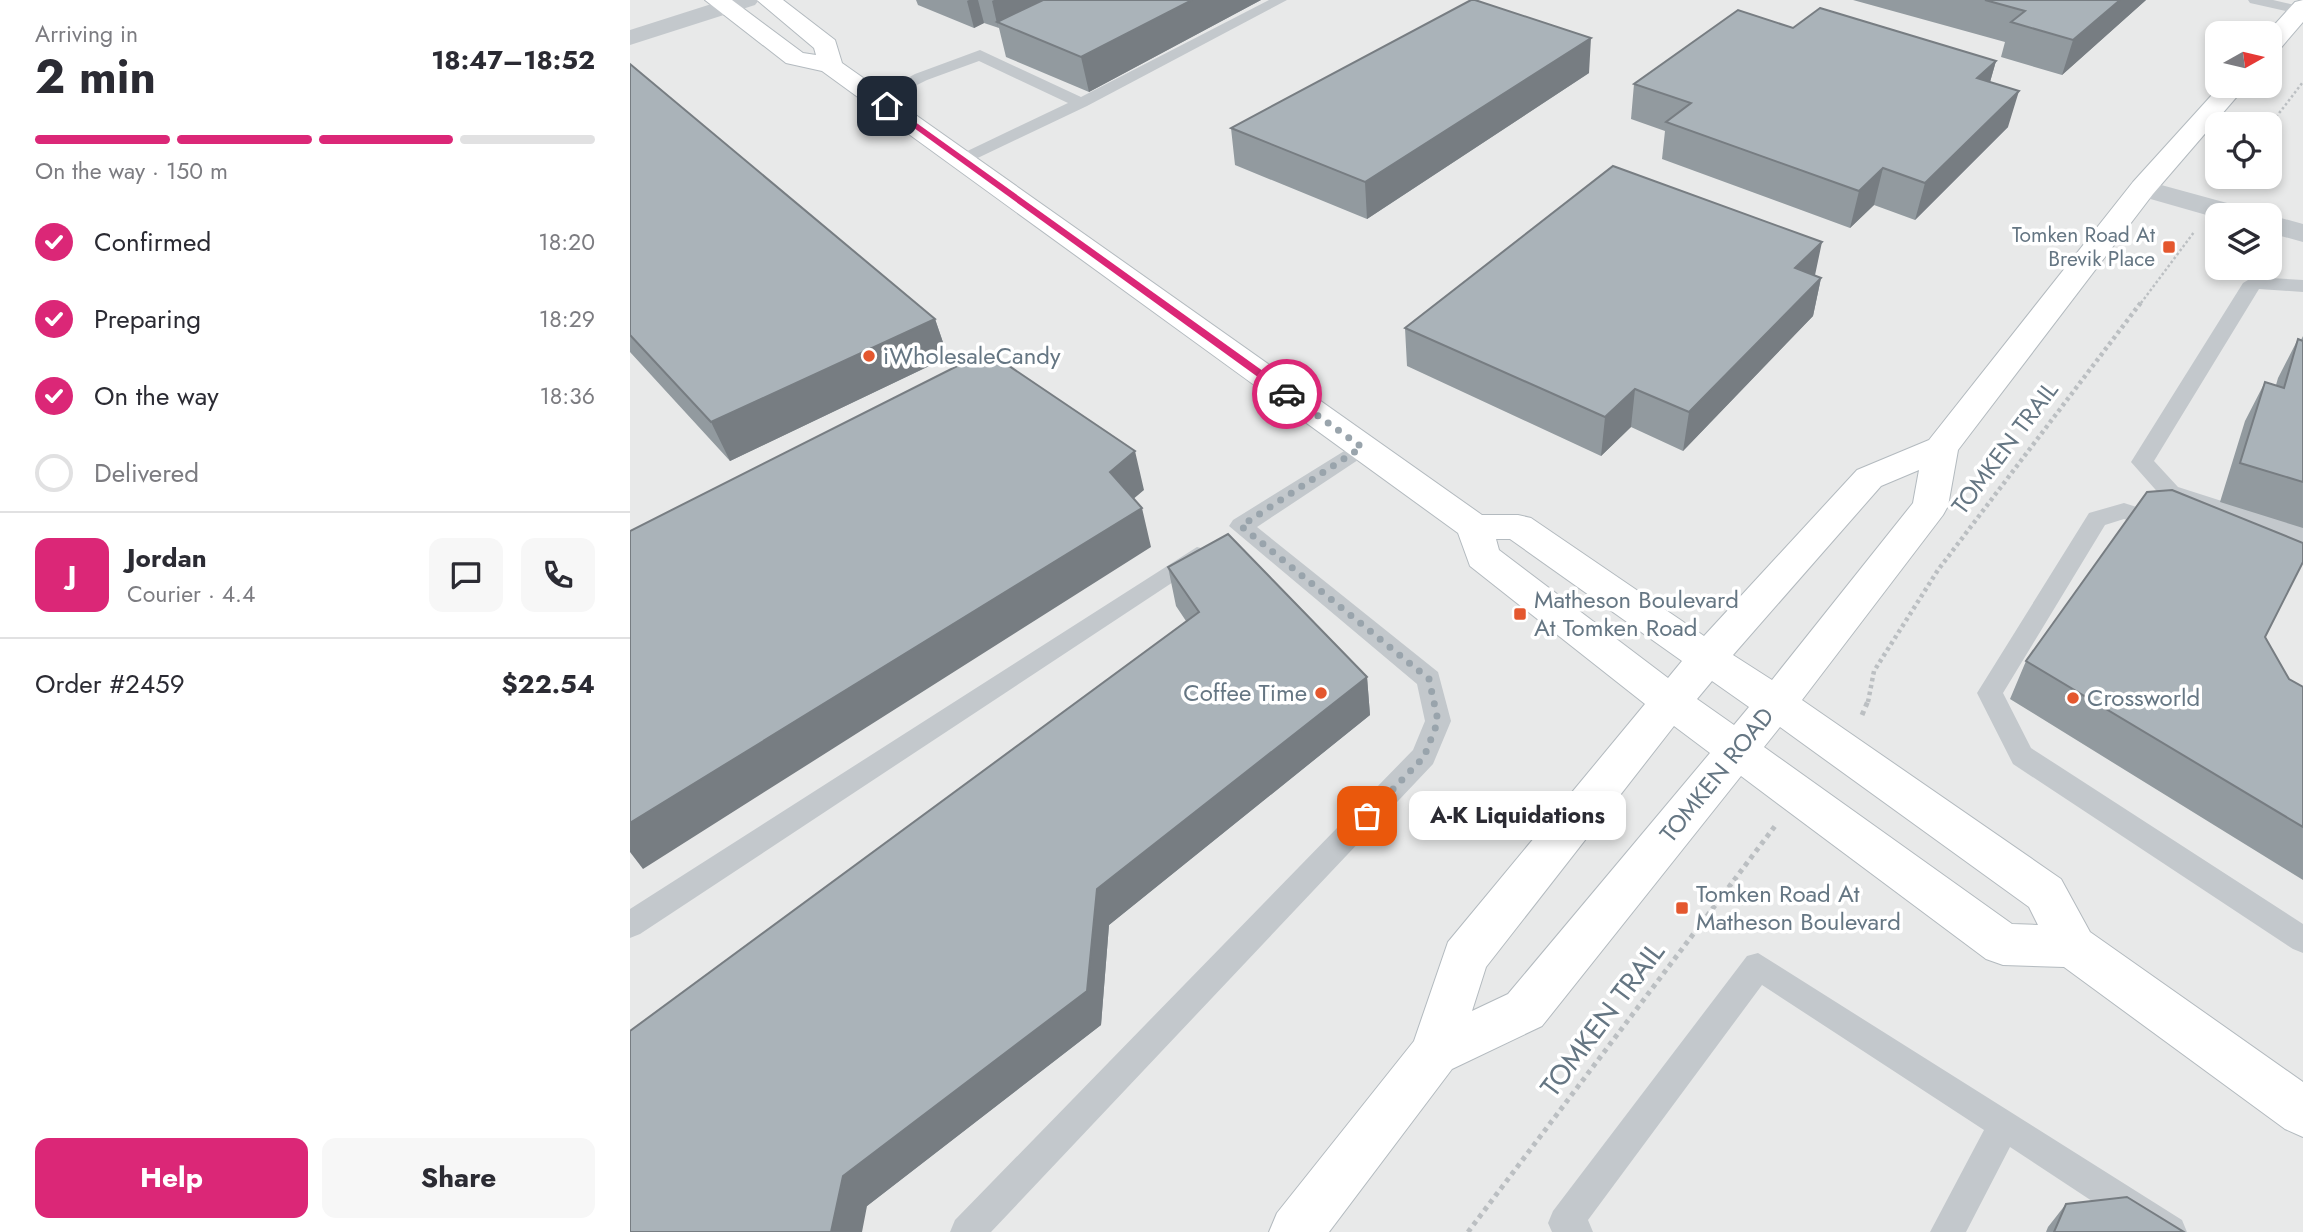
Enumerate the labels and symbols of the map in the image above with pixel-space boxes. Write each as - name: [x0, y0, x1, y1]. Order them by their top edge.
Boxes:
- north arrow: [2205, 21, 2282, 98]
- pin: [857, 76, 917, 136]
- place label: Tomken Road At Brevik Place: [2012, 220, 2155, 274]
- marker: Tomken Road At Brevik Place: [2161, 239, 2177, 255]
- place label: iWholesaleCandy: [883, 338, 1061, 373]
- marker: iWholesaleCandy: [861, 348, 877, 364]
- courier: [1252, 359, 1322, 429]
- street label: TOMKEN TRAIL: [1943, 374, 2066, 521]
- place label: Matheson Boulevard At Tomken Road: [1534, 582, 1739, 645]
- marker: Matheson Boulevard At Tomken Road: [1512, 606, 1528, 622]
- place label: Coffee Time: [1183, 675, 1307, 710]
- place label: Crossworld: [2087, 680, 2200, 715]
- marker: Coffee Time: [1313, 685, 1329, 701]
- marker: Crossworld: [2065, 690, 2081, 706]
- street label: TOMKEN ROAD: [1651, 700, 1782, 850]
- pin: [1337, 786, 1397, 846]
- callout: A-K Liquidations: [1409, 792, 1626, 840]
- place label: Tomken Road At Matheson Boulevard: [1696, 876, 1901, 939]
- marker: Tomken Road At Matheson Boulevard: [1674, 900, 1690, 916]
- street label: TOMKEN TRAIL: [1531, 933, 1674, 1105]

